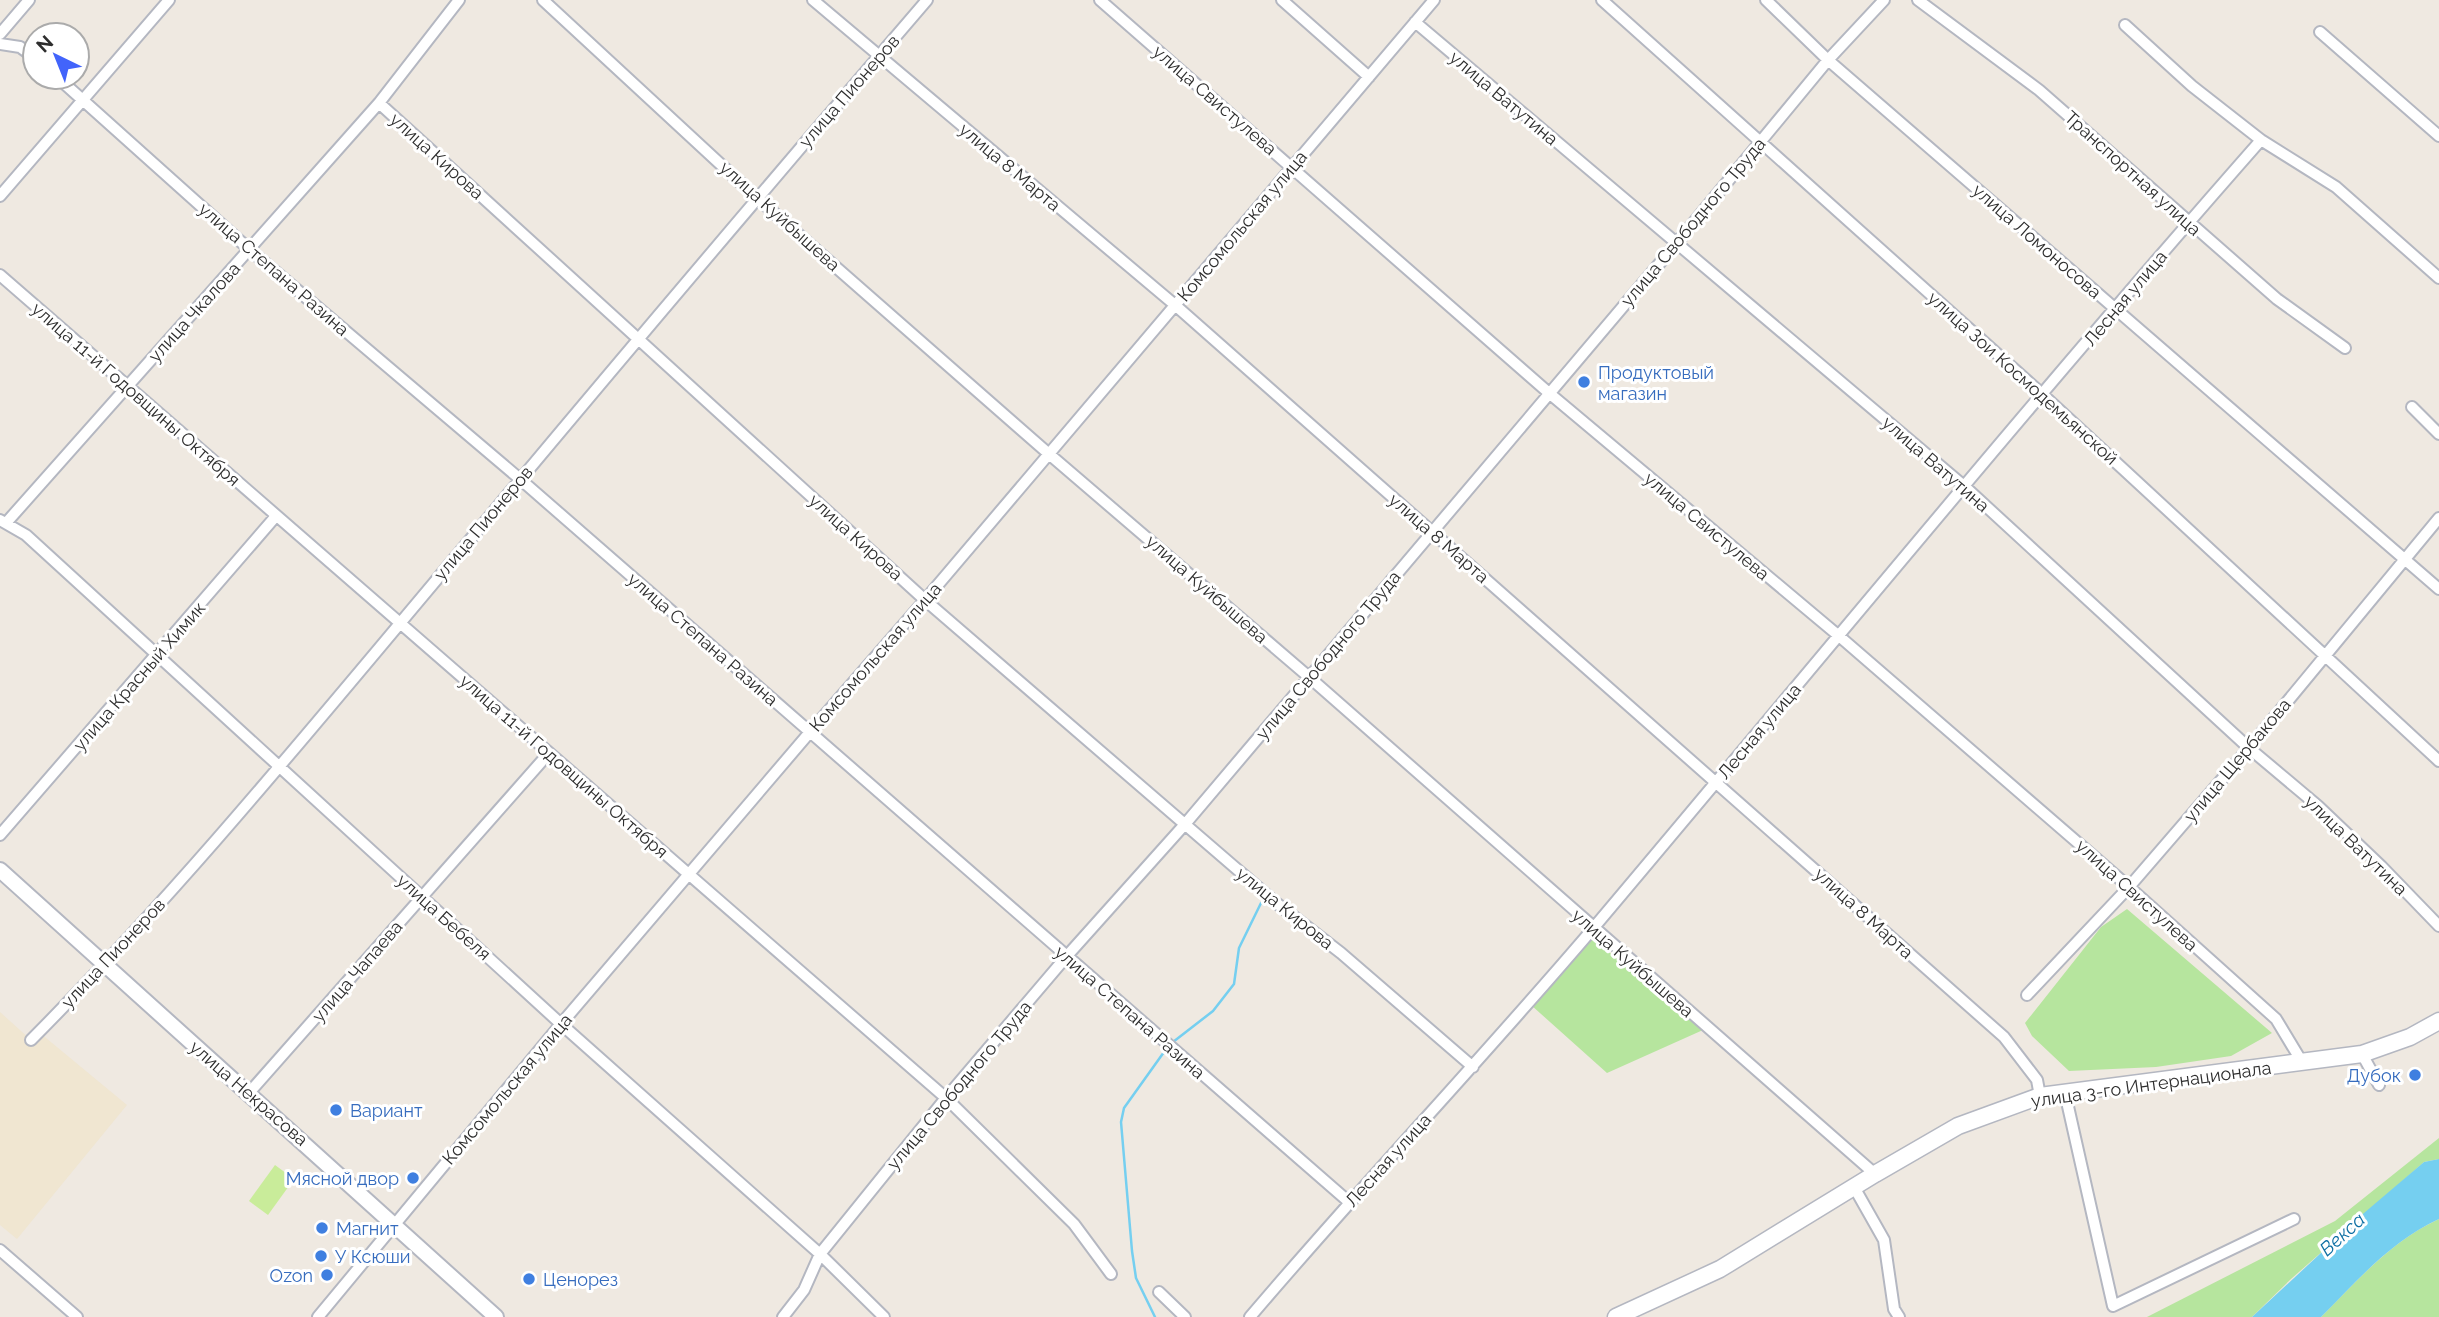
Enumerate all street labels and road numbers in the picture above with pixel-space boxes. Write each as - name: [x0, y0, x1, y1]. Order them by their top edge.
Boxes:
- street label: улица Пионеров: [794, 30, 904, 152]
- street label: улица Свистулева: [1149, 41, 1281, 159]
- street label: улица Ватутина: [1446, 47, 1562, 149]
- street label: Транспортная улица: [2061, 106, 2205, 240]
- street label: улица Кирова: [386, 108, 488, 204]
- street label: улица 8 Марта: [955, 119, 1065, 215]
- street label: улица Свободного Труда: [1616, 133, 1770, 311]
- street label: Комсомольская улица: [1173, 146, 1311, 306]
- street label: улица Куйбышева: [716, 157, 844, 275]
- street label: улица Ломоносова: [1968, 179, 2106, 303]
- street label: улица Степана Разина: [195, 198, 353, 340]
- street label: Лесная улица: [2079, 246, 2171, 350]
- street label: улица Чкалова: [144, 258, 244, 366]
- street label: улица Зои Космодемьянской: [1924, 287, 2122, 469]
- street label: улица 11-й Годовщины Октября: [28, 298, 244, 490]
- street label: улица Ватутина: [1878, 412, 1994, 516]
- street label: улица Пионеров: [429, 462, 537, 584]
- street label: улица Свистулева: [1640, 468, 1774, 584]
- street label: улица Кирова: [805, 489, 907, 585]
- street label: улица 8 Марта: [1385, 489, 1493, 587]
- street label: улица Куйбышева: [1142, 530, 1272, 648]
- street label: улица Свободного Труда: [1251, 566, 1405, 744]
- street label: улица Степана Разина: [624, 568, 782, 710]
- street label: Комсомольская улица: [805, 578, 945, 736]
- street label: улица Красный Химик: [69, 597, 209, 755]
- street label: улица 11-й Годовщины Октября: [456, 670, 672, 862]
- street label: Лесная улица: [1713, 679, 1805, 783]
- street label: улица Щербакова: [2179, 694, 2295, 826]
- street label: улица Ватутина: [2300, 791, 2412, 899]
- street label: улица Свистулева: [2072, 835, 2202, 955]
- street label: улица Кирова: [1232, 862, 1338, 954]
- street label: улица 8 Марта: [1810, 863, 1918, 963]
- street label: улица Бебеля: [393, 869, 495, 965]
- street label: улица Пионеров: [57, 894, 169, 1012]
- street label: улица Куйбышева: [1568, 904, 1698, 1022]
- street label: улица Чапаева: [307, 916, 407, 1026]
- street label: улица Степана Разина: [1051, 941, 1209, 1083]
- street label: улица Свободного Труда: [882, 996, 1036, 1174]
- street label: Комсомольская улица: [438, 1009, 576, 1169]
- street label: улица Некрасова: [186, 1036, 312, 1150]
- street label: улица 3-го Интернационала: [2030, 1057, 2272, 1111]
- street label: Лесная улица: [1341, 1109, 1435, 1211]

